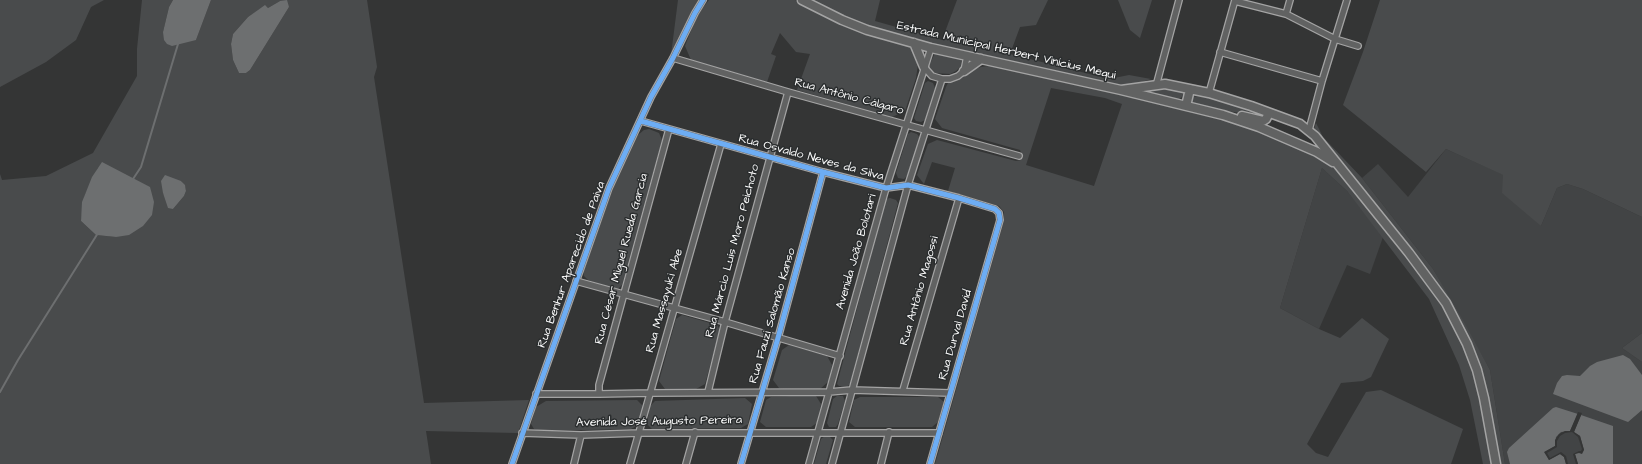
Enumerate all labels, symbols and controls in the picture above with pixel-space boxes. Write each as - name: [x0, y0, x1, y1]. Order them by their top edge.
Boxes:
- street label: Estrada Municipal Herbert Vinícius Mequi: [895, 19, 1117, 83]
- street label: Rua Antônio Cálgaro: [793, 76, 905, 118]
- street label: Rua Osvaldo Neves da Silva: [737, 132, 885, 184]
- street label: Rua Márcio Luís Moro Peichoto: [703, 163, 763, 339]
- street label: Rua César Miguel Rueda Garcia: [592, 172, 652, 346]
- street label: Rua Benhur Aparecido de Paiva: [535, 180, 609, 350]
- street label: Avenida João Bolotari: [834, 193, 880, 311]
- street label: Rua Antônio Magossi: [897, 235, 943, 347]
- street label: Rua Massayuki Abe: [643, 247, 687, 355]
- street label: Rua Fauzi Salomão Kanso: [747, 247, 799, 385]
- street label: Rua Durval David: [936, 288, 976, 382]
- street label: Avenida José Augusto Pereira: [576, 413, 742, 431]

